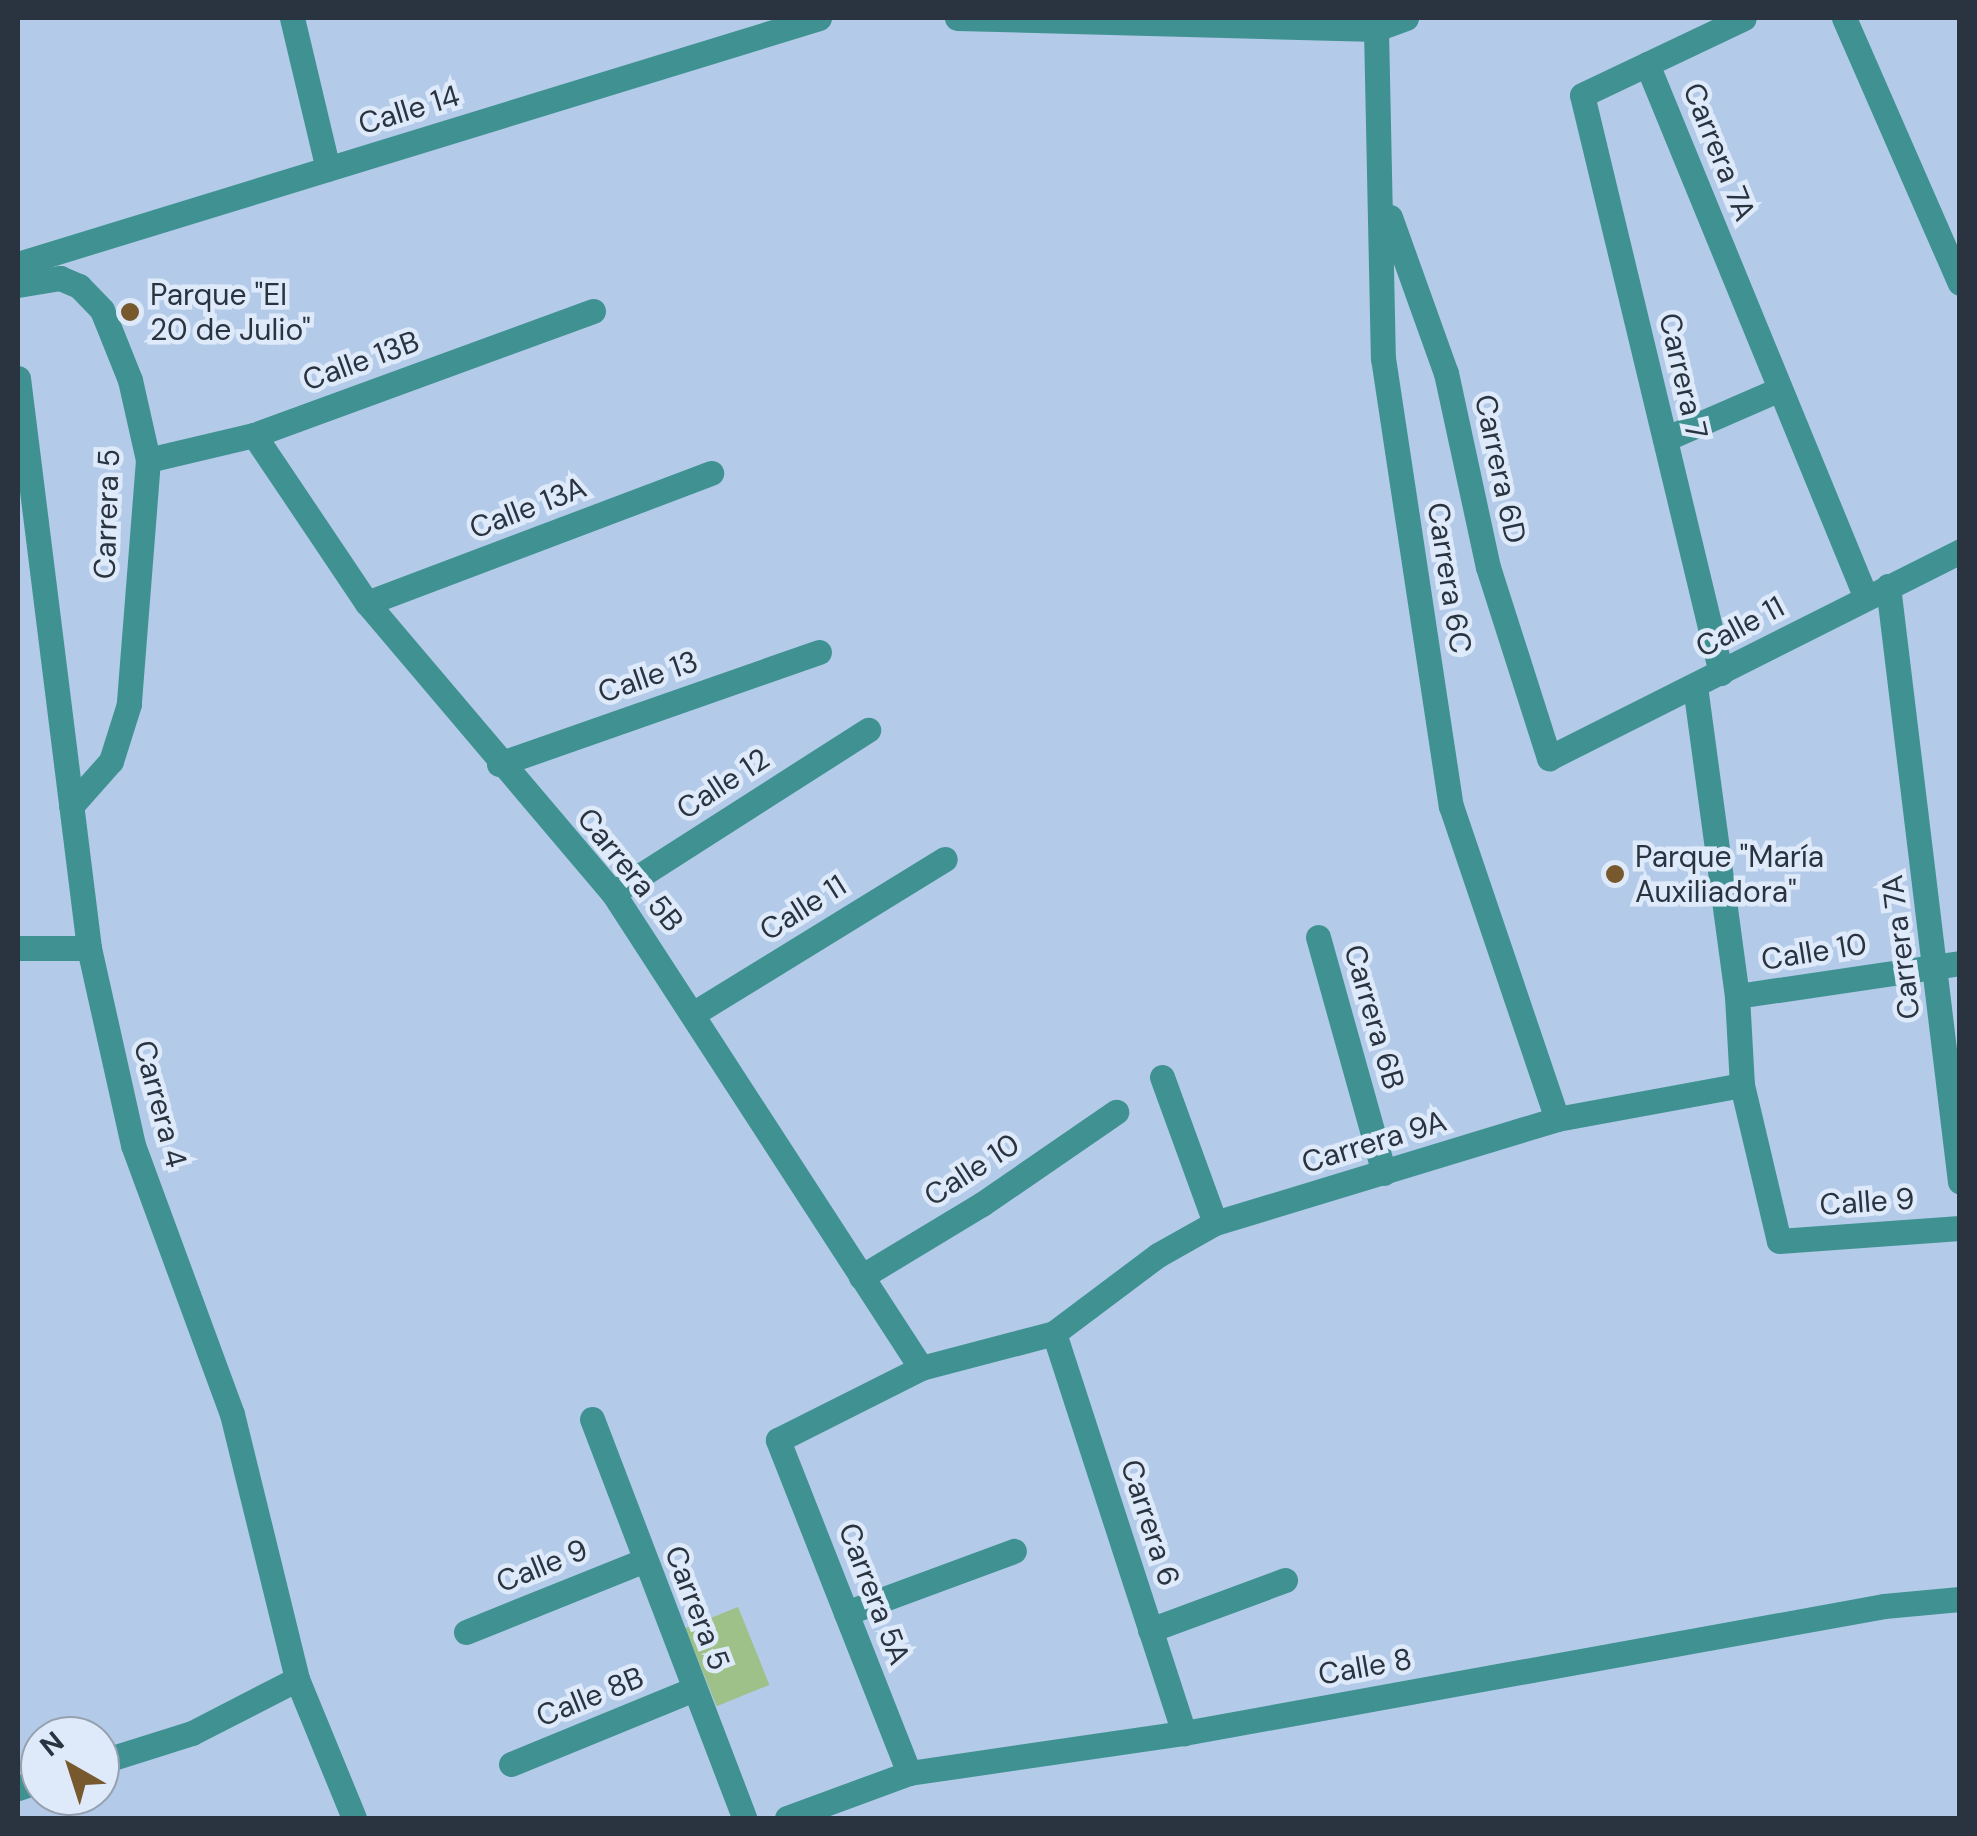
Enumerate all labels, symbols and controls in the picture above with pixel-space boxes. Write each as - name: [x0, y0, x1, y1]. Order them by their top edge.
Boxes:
- street label: Calle 14: [354, 78, 464, 142]
- street label: Carrera 7A: [1675, 78, 1763, 226]
- place label: Parque "El 20 de Julio": [150, 277, 311, 348]
- marker: Parque "El 20 de Julio": [119, 301, 141, 323]
- street label: Carrera 7: [1651, 310, 1715, 442]
- street label: Calle 13B: [298, 323, 424, 399]
- street label: Carrera 6D: [1467, 391, 1533, 547]
- street label: Carrera 5: [87, 448, 127, 580]
- street label: Calle 13A: [465, 469, 591, 547]
- street label: Carrera 6C: [1419, 500, 1479, 656]
- street label: Calle 11: [1690, 589, 1790, 665]
- street label: Calle 13: [593, 643, 703, 711]
- street label: Calle 12: [670, 741, 776, 827]
- street label: Carrera 5B: [569, 801, 691, 939]
- place label: Parque "María Auxiliadora": [1635, 839, 1824, 910]
- marker: Parque "María Auxiliadora": [1604, 863, 1626, 885]
- street label: Calle 11: [753, 868, 853, 948]
- street label: Carrera 7A: [1874, 873, 1928, 1021]
- street label: Calle 10: [1759, 926, 1869, 978]
- street label: Carrera 6B: [1336, 941, 1412, 1093]
- street label: Carrera 4: [126, 1037, 194, 1171]
- street label: Carrera 9A: [1297, 1103, 1451, 1181]
- street label: Calle 10: [918, 1126, 1026, 1214]
- street label: Calle 9: [1818, 1181, 1916, 1223]
- street label: Carrera 6: [1113, 1455, 1187, 1591]
- street label: Carrera 5A: [831, 1518, 917, 1670]
- street label: Calle 9: [491, 1532, 593, 1600]
- street label: Carrera 5: [657, 1541, 737, 1675]
- street label: Calle 8: [1315, 1641, 1415, 1693]
- street label: Calle 8B: [531, 1659, 649, 1735]
- north arrow: [20, 1716, 120, 1816]
- text: N: [32, 1723, 72, 1765]

